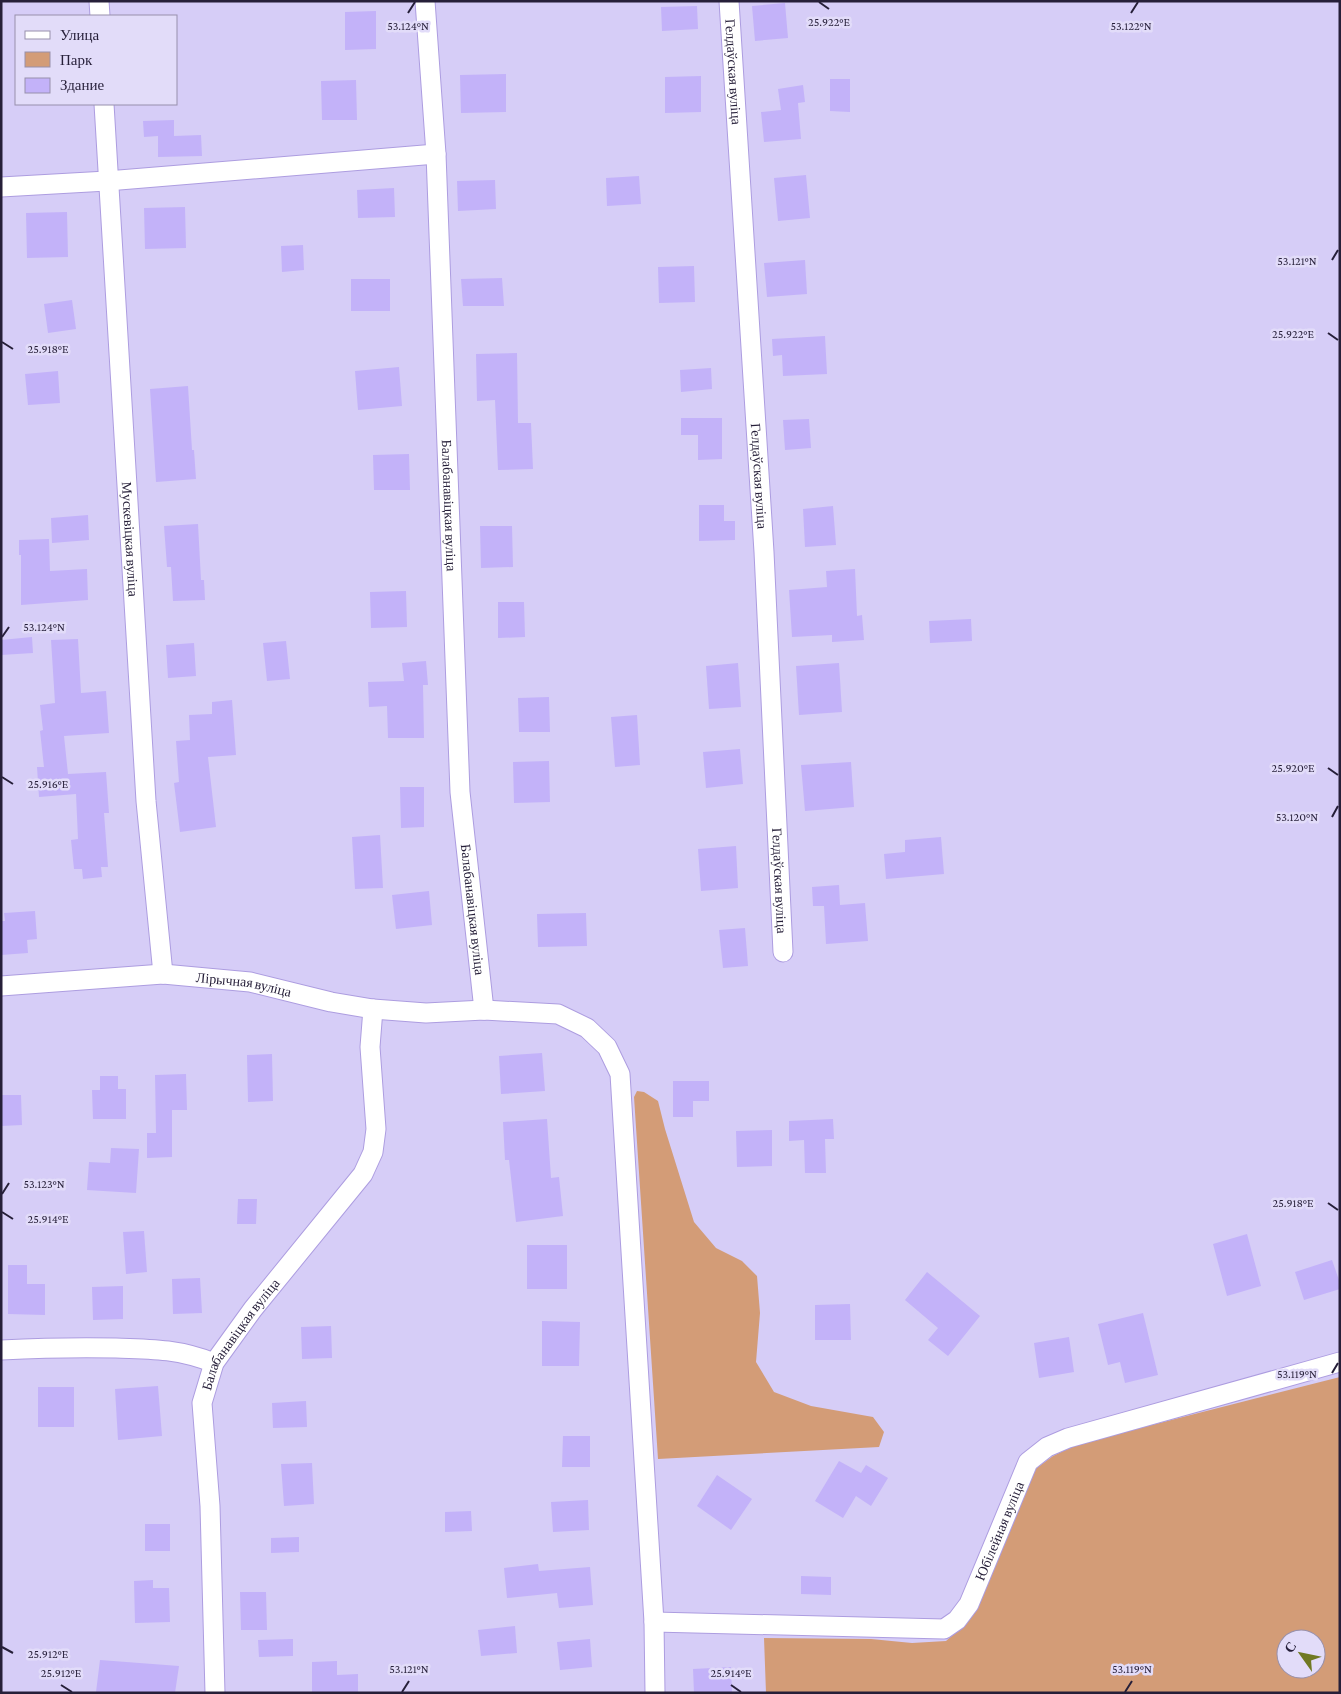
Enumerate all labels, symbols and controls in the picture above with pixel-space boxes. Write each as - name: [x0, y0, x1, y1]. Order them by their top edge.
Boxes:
- legend: [15, 15, 178, 105]
- text: 25.922°E: [808, 15, 850, 29]
- text: 53.124°N: [387, 19, 429, 33]
- street label: Гелдаўская вуліца: [722, 19, 745, 126]
- text: 53.122°N: [1110, 19, 1152, 33]
- text: Улица: [60, 27, 99, 43]
- text: Парк: [60, 52, 93, 68]
- text: Здание: [60, 77, 104, 93]
- text: 53.121°N: [1277, 254, 1317, 268]
- text: 25.922°E: [1272, 327, 1314, 341]
- text: 25.918°E: [27, 342, 69, 356]
- street label: Гелдаўская вуліца: [748, 423, 771, 530]
- street label: Балабанавіцкая вуліца: [439, 439, 460, 572]
- street label: Мускевіцкая вуліца: [119, 481, 142, 598]
- text: 53.124°N: [23, 620, 65, 634]
- text: 25.920°E: [1271, 761, 1315, 775]
- text: 25.916°E: [28, 777, 69, 791]
- text: 53.120°N: [1276, 810, 1318, 824]
- street label: Гелдаўская вуліца: [769, 827, 790, 935]
- street label: Балабанавіцкая вуліца: [458, 843, 488, 977]
- street label: Лірычная вуліца: [195, 969, 294, 1000]
- text: 53.123°N: [23, 1177, 65, 1191]
- text: 25.918°E: [1272, 1196, 1314, 1210]
- text: 25.914°E: [28, 1212, 69, 1226]
- street label: Балабанавіцкая вуліца: [198, 1275, 283, 1392]
- text: 53.119°N: [1277, 1367, 1317, 1381]
- street label: Юбілейная вуліца: [972, 1478, 1027, 1583]
- north arrow: [1276, 1629, 1326, 1679]
- text: С: [1281, 1638, 1300, 1656]
- text: 25.912°E: [28, 1647, 69, 1661]
- text: 53.121°N: [389, 1662, 429, 1676]
- text: 53.119°N: [1112, 1662, 1152, 1676]
- text: 25.912°E: [41, 1666, 82, 1680]
- text: 25.914°E: [711, 1666, 752, 1680]

